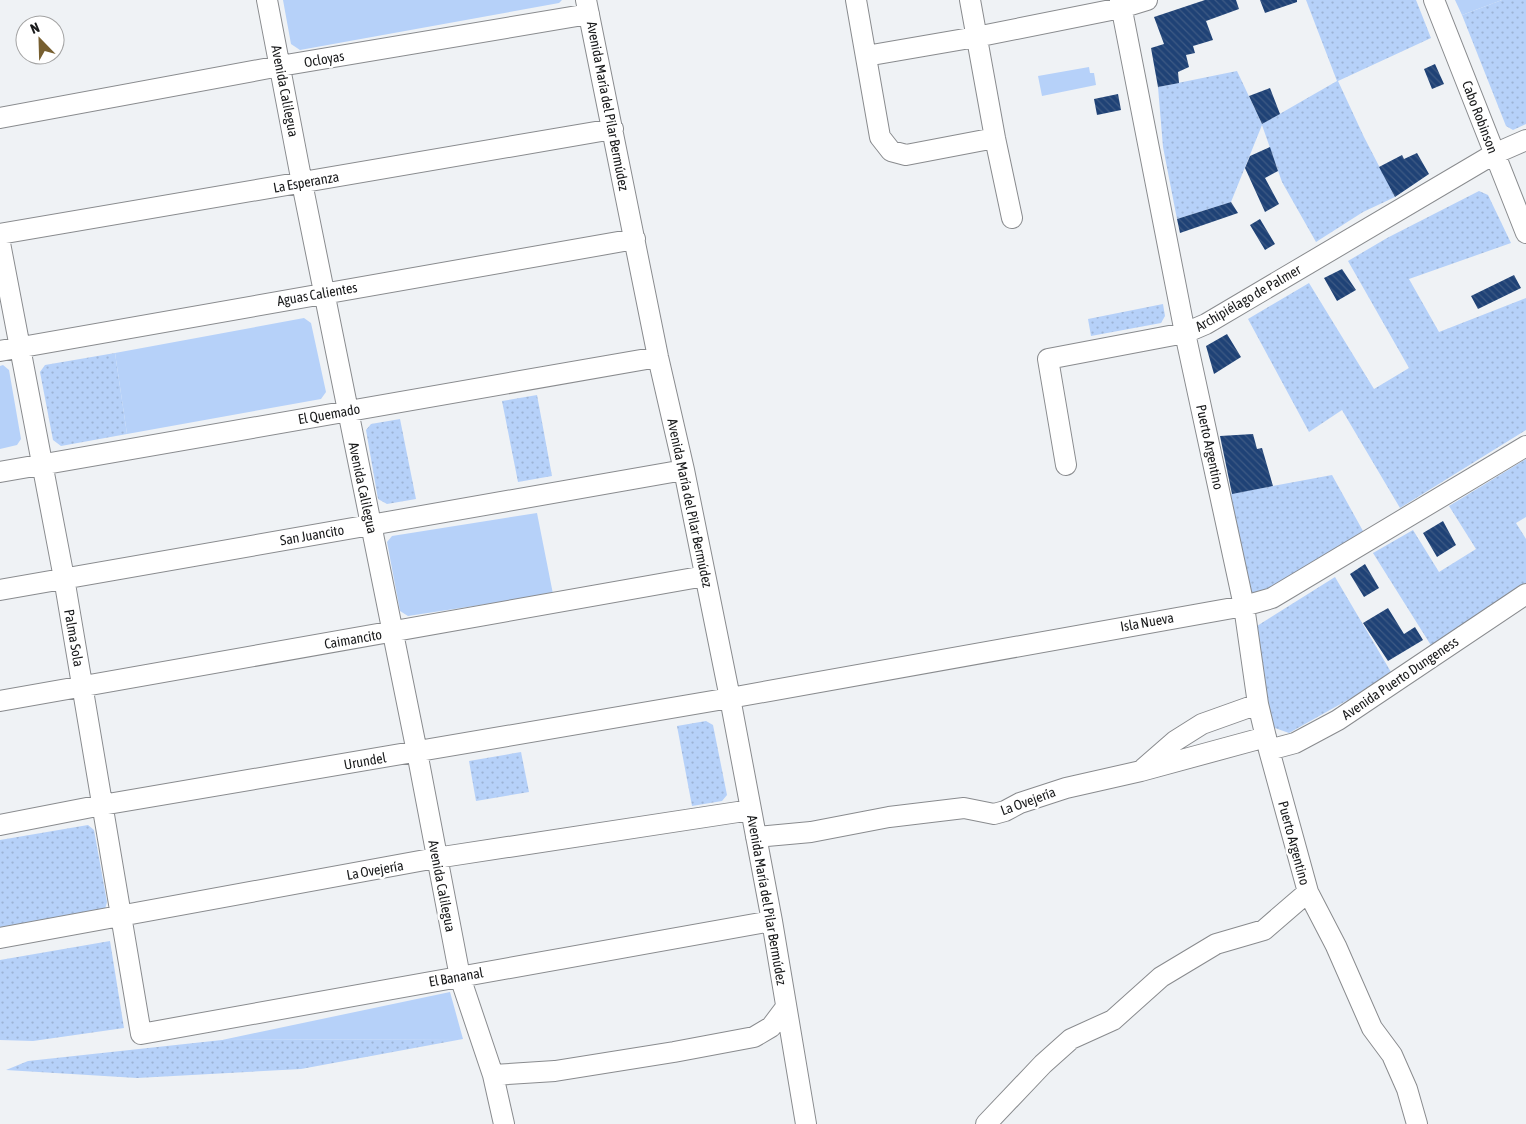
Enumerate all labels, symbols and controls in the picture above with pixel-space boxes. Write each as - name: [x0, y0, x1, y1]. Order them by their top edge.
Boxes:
- north arrow: [15, 15, 65, 65]
- text: N: [28, 19, 42, 37]
- street label: Avenida María del Pilar Bermúdez: [584, 20, 632, 192]
- street label: Avenida Calilegua: [268, 44, 302, 138]
- street label: Ocloyas: [303, 48, 345, 70]
- street label: Cabo Robinson: [1459, 78, 1501, 156]
- street label: La Esperanza: [272, 168, 340, 196]
- street label: Archipiélago de Palmer: [1192, 261, 1304, 335]
- street label: Aguas Calientes: [276, 279, 358, 309]
- street label: El Quemado: [297, 401, 361, 427]
- street label: Puerto Argentino: [1193, 403, 1227, 491]
- street label: Avenida María del Pilar Bermúdez: [664, 417, 716, 589]
- street label: Avenida Calilegua: [346, 441, 380, 535]
- street label: San Juancito: [279, 522, 345, 548]
- street label: Palma Sola: [61, 608, 87, 668]
- street label: Isla Nueva: [1119, 609, 1175, 635]
- street label: Caimancito: [323, 626, 383, 652]
- street label: Avenida Puerto Dungeness: [1339, 633, 1461, 723]
- street label: Urundel: [343, 749, 388, 773]
- street label: La Ovejería: [998, 784, 1058, 818]
- street label: Puerto Argentino: [1275, 799, 1313, 887]
- street label: Avenida María del Pilar Bermúdez: [744, 814, 790, 986]
- street label: Avenida Calilegua: [425, 839, 459, 933]
- street label: La Ovejería: [345, 857, 405, 883]
- street label: El Bananal: [427, 964, 485, 990]

